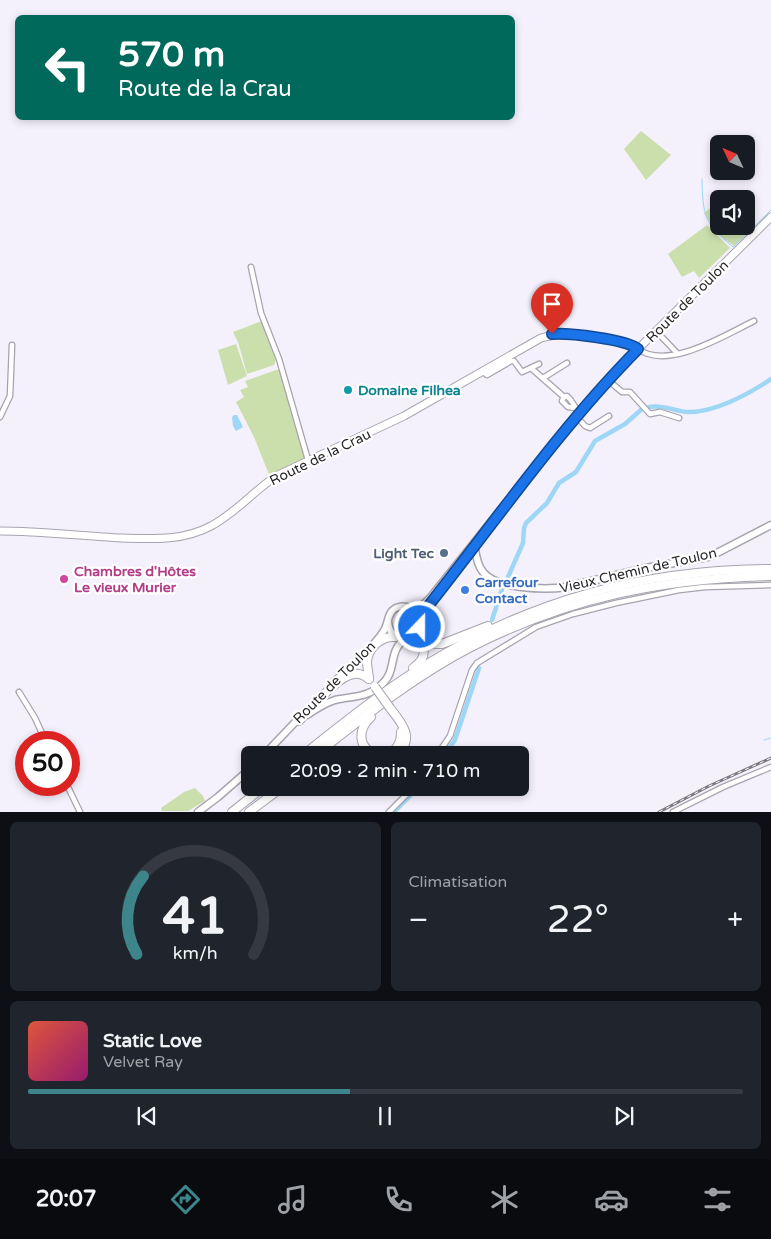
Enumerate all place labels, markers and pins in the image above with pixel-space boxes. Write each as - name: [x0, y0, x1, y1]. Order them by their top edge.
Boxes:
- pin: [531, 283, 573, 334]
- place label: Domaine Filhea: [358, 382, 461, 399]
- marker: Domaine Filhea: [342, 384, 354, 396]
- place label: Light Tec: [373, 545, 435, 562]
- marker: Light Tec: [438, 547, 450, 559]
- place label: Chambres d'Hôtes Le vieux Murier: [74, 563, 196, 596]
- marker: Chambres d'Hôtes Le vieux Murier: [58, 573, 70, 585]
- place label: Carrefour Contact: [475, 574, 539, 607]
- marker: Carrefour Contact: [459, 584, 471, 596]

